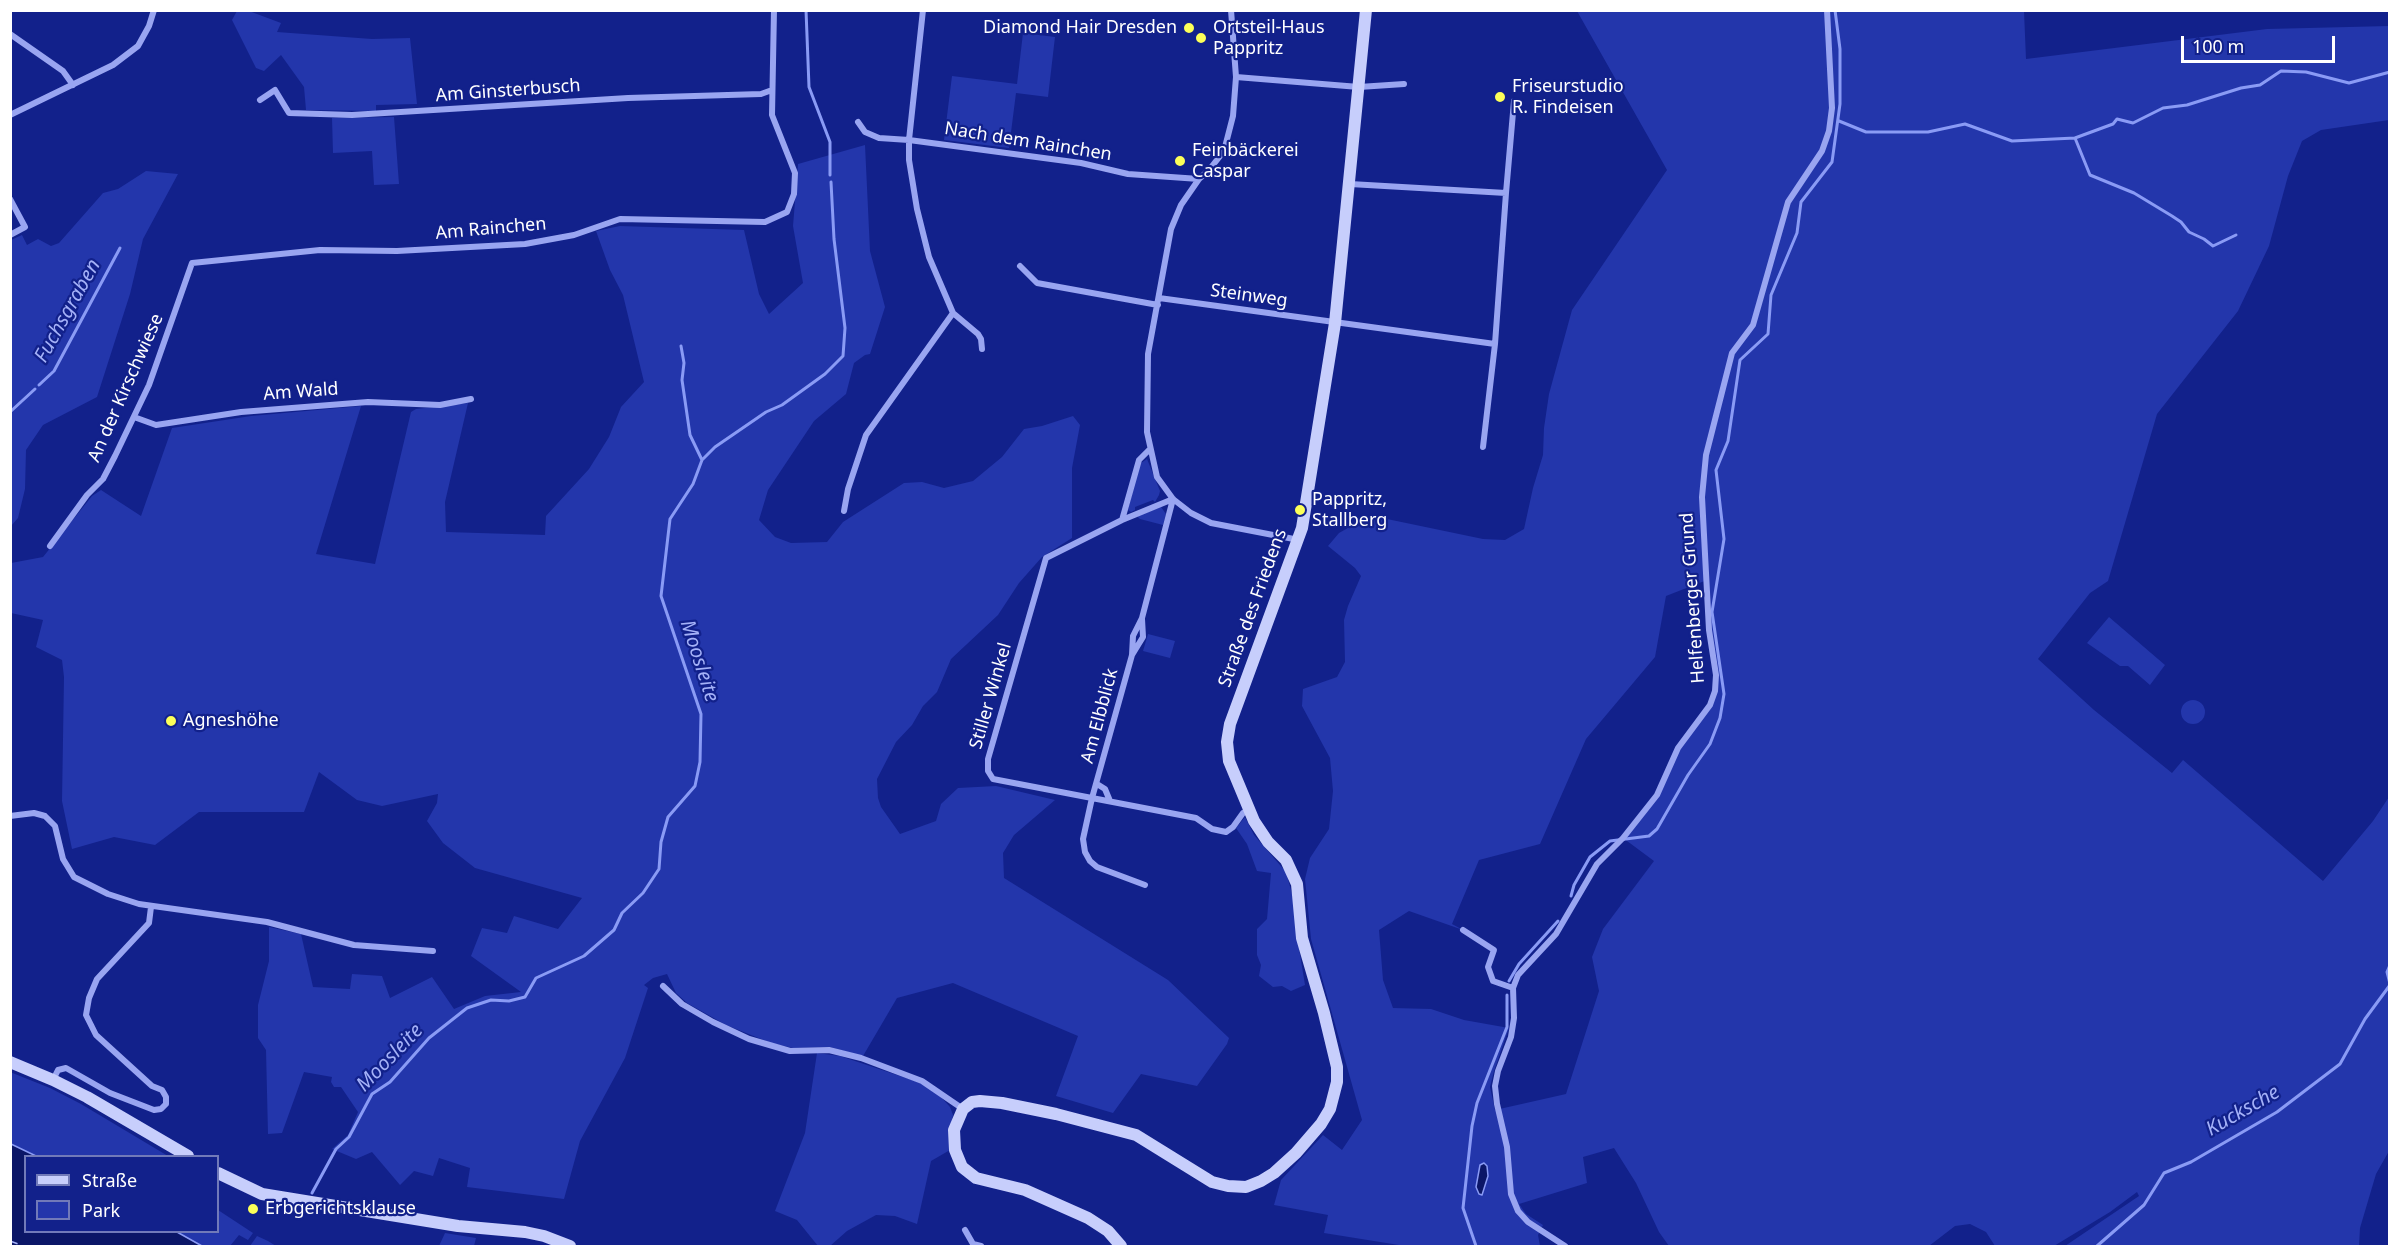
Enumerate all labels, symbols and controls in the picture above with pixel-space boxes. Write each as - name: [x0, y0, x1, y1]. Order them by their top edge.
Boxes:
- place label: Diamond Hair Dresden: [983, 17, 1177, 39]
- place label: Ortsteil-Haus Pappritz: [1213, 17, 1325, 60]
- marker: Diamond Hair Dresden: [1182, 21, 1196, 35]
- scale bar: [2184, 24, 2338, 62]
- marker: Ortsteil-Haus Pappritz: [1194, 31, 1208, 45]
- text: 100 m: [2192, 34, 2244, 58]
- street label: Am Ginsterbusch: [435, 75, 581, 107]
- place label: Friseurstudio R. Findeisen: [1512, 76, 1624, 118]
- marker: Friseurstudio R. Findeisen: [1493, 90, 1507, 104]
- street label: Nach dem Rainchen: [943, 118, 1113, 166]
- place label: Feinbäckerei Caspar: [1192, 140, 1299, 182]
- marker: Feinbäckerei Caspar: [1173, 154, 1187, 168]
- street label: Am Rainchen: [435, 213, 547, 245]
- water label: Fuchsgraben: [30, 255, 106, 367]
- street label: Steinweg: [1209, 280, 1289, 312]
- street label: An der Kirschwiese: [84, 311, 168, 465]
- street label: Am Wald: [263, 379, 339, 405]
- place label: Pappritz, Stallberg: [1312, 489, 1387, 532]
- marker: Pappritz, Stallberg: [1293, 503, 1307, 517]
- street label: Helfenberger Grund: [1676, 512, 1710, 684]
- street label: Straße des Friedens: [1214, 526, 1292, 690]
- water label: Moosleite: [674, 617, 724, 705]
- street label: Stiller Winkel: [966, 640, 1016, 752]
- street label: Am Elbblick: [1077, 666, 1123, 766]
- place label: Agneshöhe: [183, 710, 279, 732]
- marker: Agneshöhe: [164, 714, 178, 728]
- water label: Moosleite: [352, 1019, 428, 1097]
- water label: Kucksche: [2202, 1080, 2284, 1142]
- legend: [24, 1155, 219, 1233]
- text: Straße: [82, 1168, 137, 1192]
- text: Park: [82, 1198, 120, 1222]
- place label: Erbgerichtsklause: [265, 1198, 416, 1220]
- marker: Erbgerichtsklause: [246, 1202, 260, 1216]

